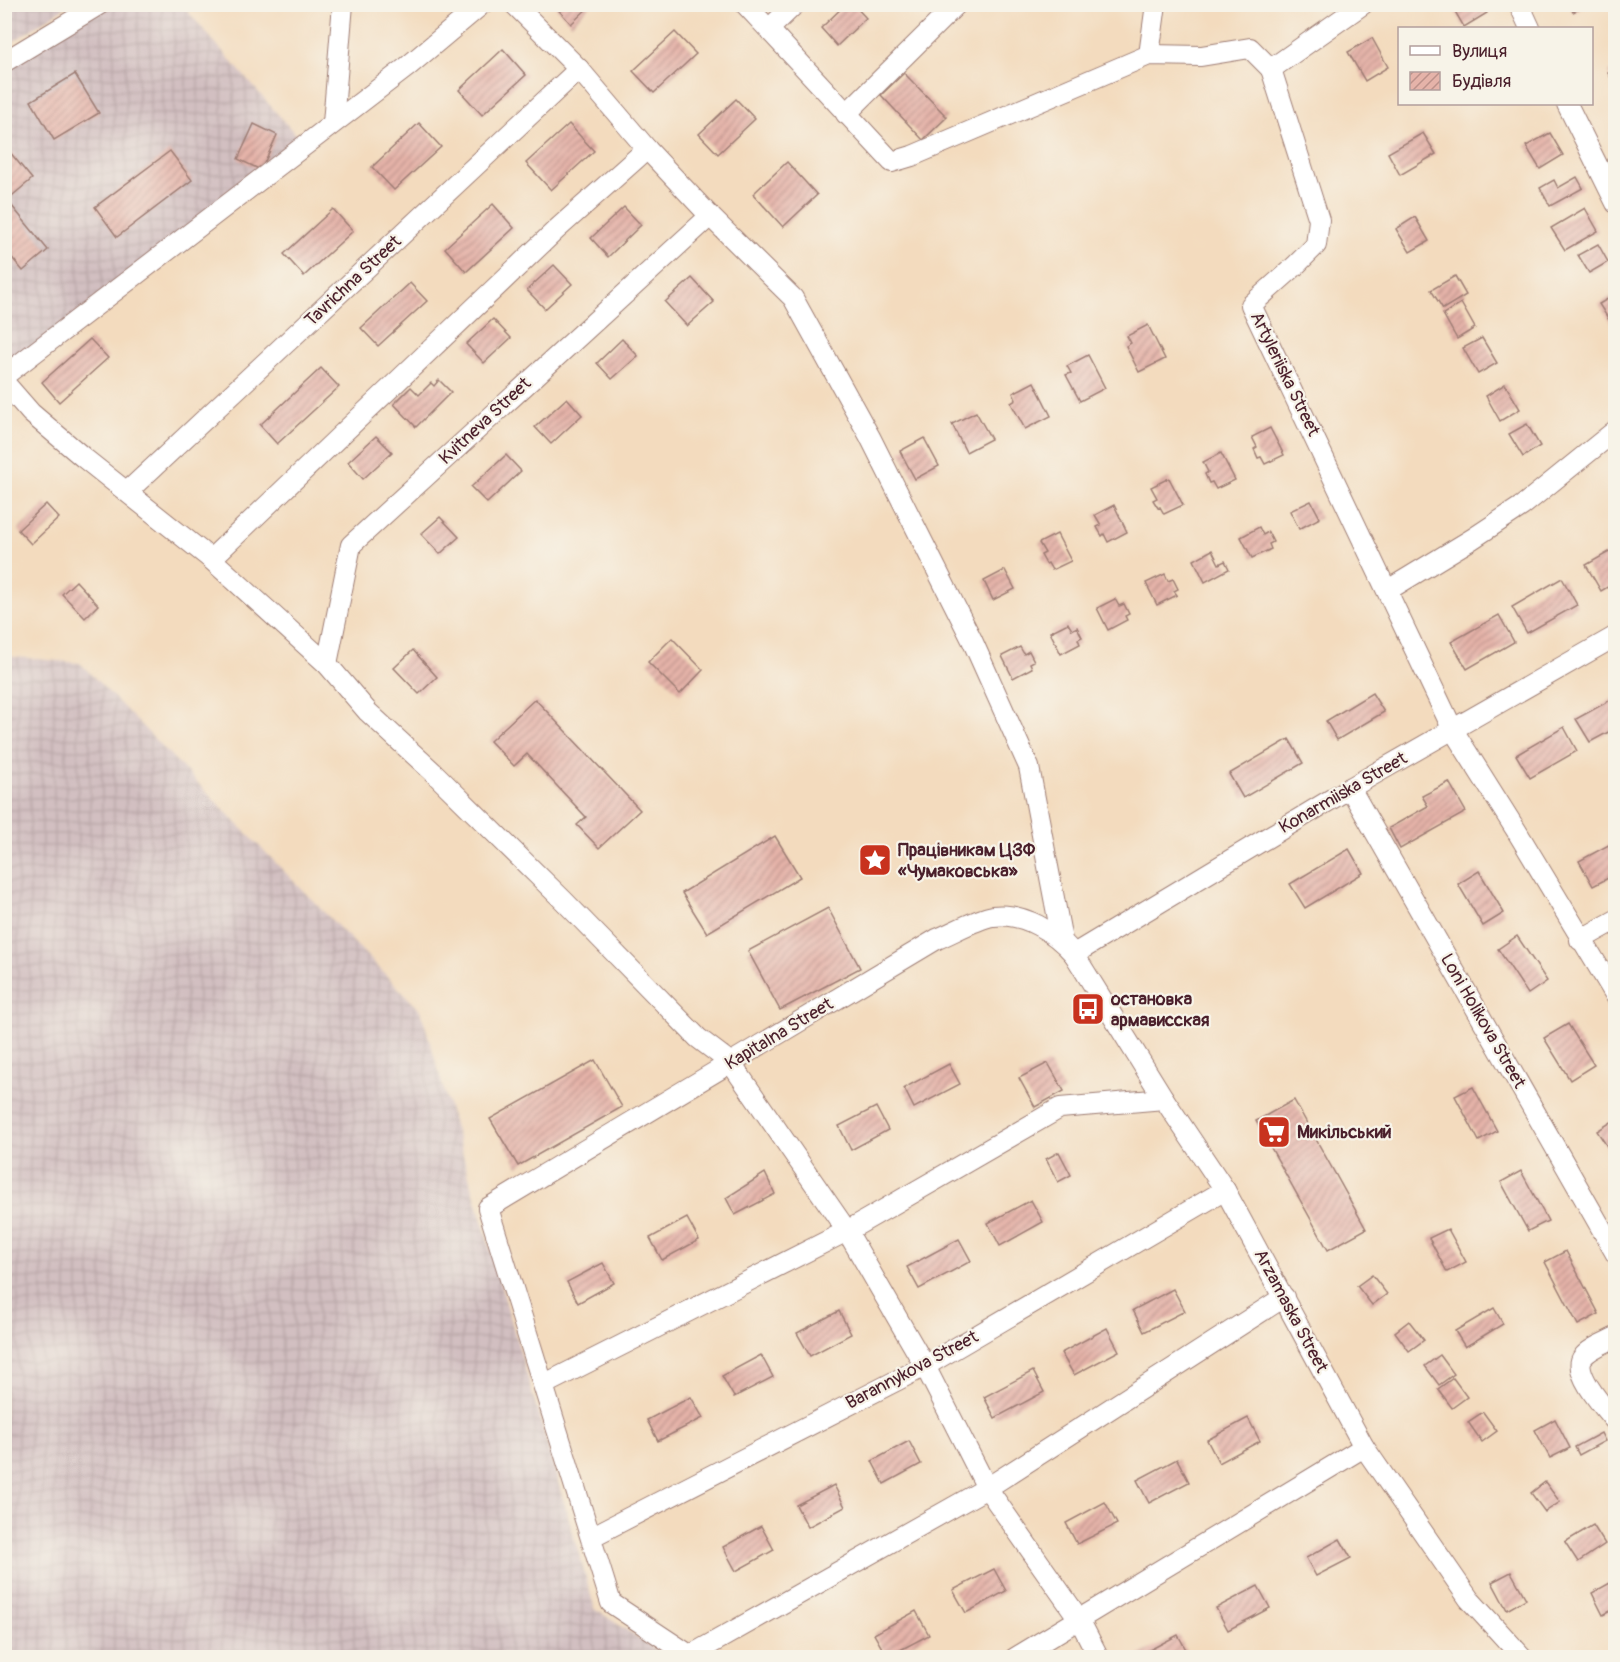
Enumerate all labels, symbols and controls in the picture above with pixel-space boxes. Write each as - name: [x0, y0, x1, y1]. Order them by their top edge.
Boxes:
- legend: [1398, 27, 1593, 105]
- text: Вулиця: [1452, 40, 1507, 63]
- text: Будівля: [1452, 70, 1511, 93]
- street label: Tavrichna Street: [300, 230, 407, 332]
- street label: Artyleriiska Street: [1245, 308, 1325, 441]
- street label: Kvitneva Street: [434, 372, 536, 470]
- street label: Konarmiiska Street: [1275, 747, 1412, 839]
- place label: Працівникам ЦЗФ «Чумаковська»: [898, 839, 1036, 883]
- place icon: Працівникам ЦЗФ «Чумаковська»: [857, 842, 893, 878]
- street label: Loni Holikova Street: [1435, 949, 1531, 1093]
- place label: остановка армависская: [1110, 988, 1209, 1032]
- bus stop icon: остановка армависская: [1070, 991, 1106, 1027]
- street label: Kapitalna Street: [721, 992, 838, 1075]
- supermarket icon: Микільський: [1256, 1114, 1292, 1150]
- place label: Микільський: [1297, 1121, 1392, 1144]
- street label: Arzamaska Street: [1249, 1245, 1334, 1377]
- street label: Barannykova Street: [842, 1325, 983, 1415]

